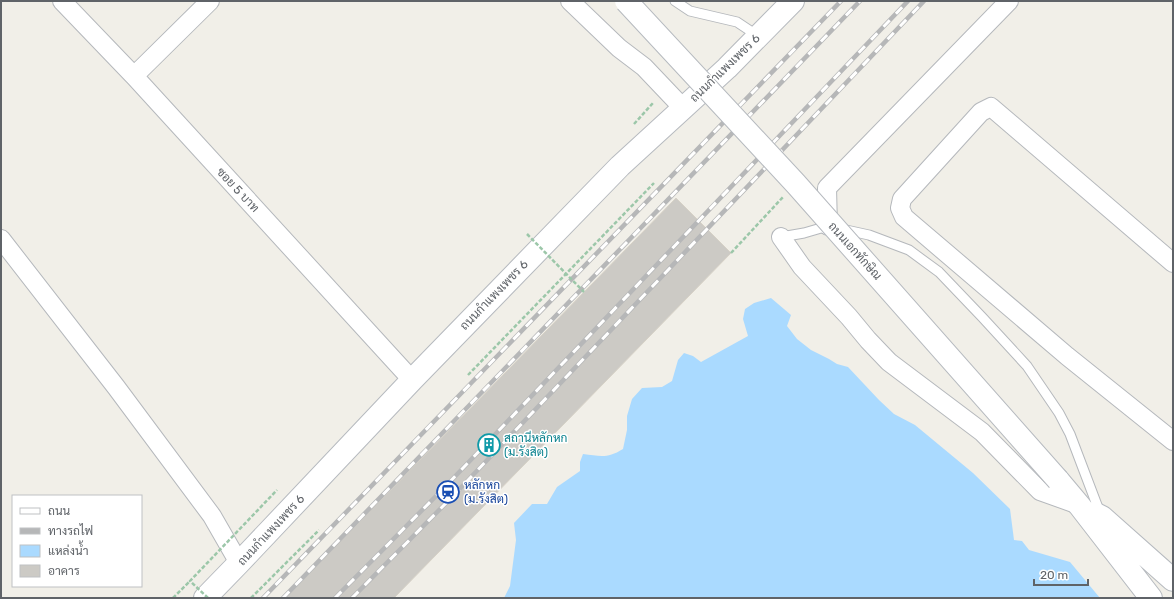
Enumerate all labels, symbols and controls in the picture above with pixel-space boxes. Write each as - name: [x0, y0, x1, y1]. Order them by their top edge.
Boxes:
- street label: ถนนกำแพงเพชร 6: [687, 31, 763, 105]
- street label: ซอย 5 บาท: [214, 165, 262, 215]
- street label: ถนนเอกทักษิณ: [825, 219, 885, 283]
- street label: ถนนกำแพงเพชร 6: [457, 257, 531, 333]
- place label: สถานีหลักหก (ม.รังสิต): [504, 430, 568, 459]
- building icon: สถานีหลักหก (ม.รังสิต): [476, 432, 502, 458]
- place label: หลักหก (ม.รังสิต): [464, 478, 508, 506]
- station icon: หลักหก (ม.รังสิต): [435, 479, 461, 505]
- street label: ถนนกำแพงเพชร 6: [235, 492, 307, 568]
- legend: [12, 495, 142, 587]
- text: ถนน: [48, 504, 71, 518]
- text: ทางรถไฟ: [48, 523, 93, 538]
- text: แหล่งน้ำ: [48, 540, 88, 558]
- scale bar: [1034, 561, 1088, 587]
- text: อาคาร: [48, 564, 80, 578]
- text: 20 m: [1040, 568, 1068, 582]

